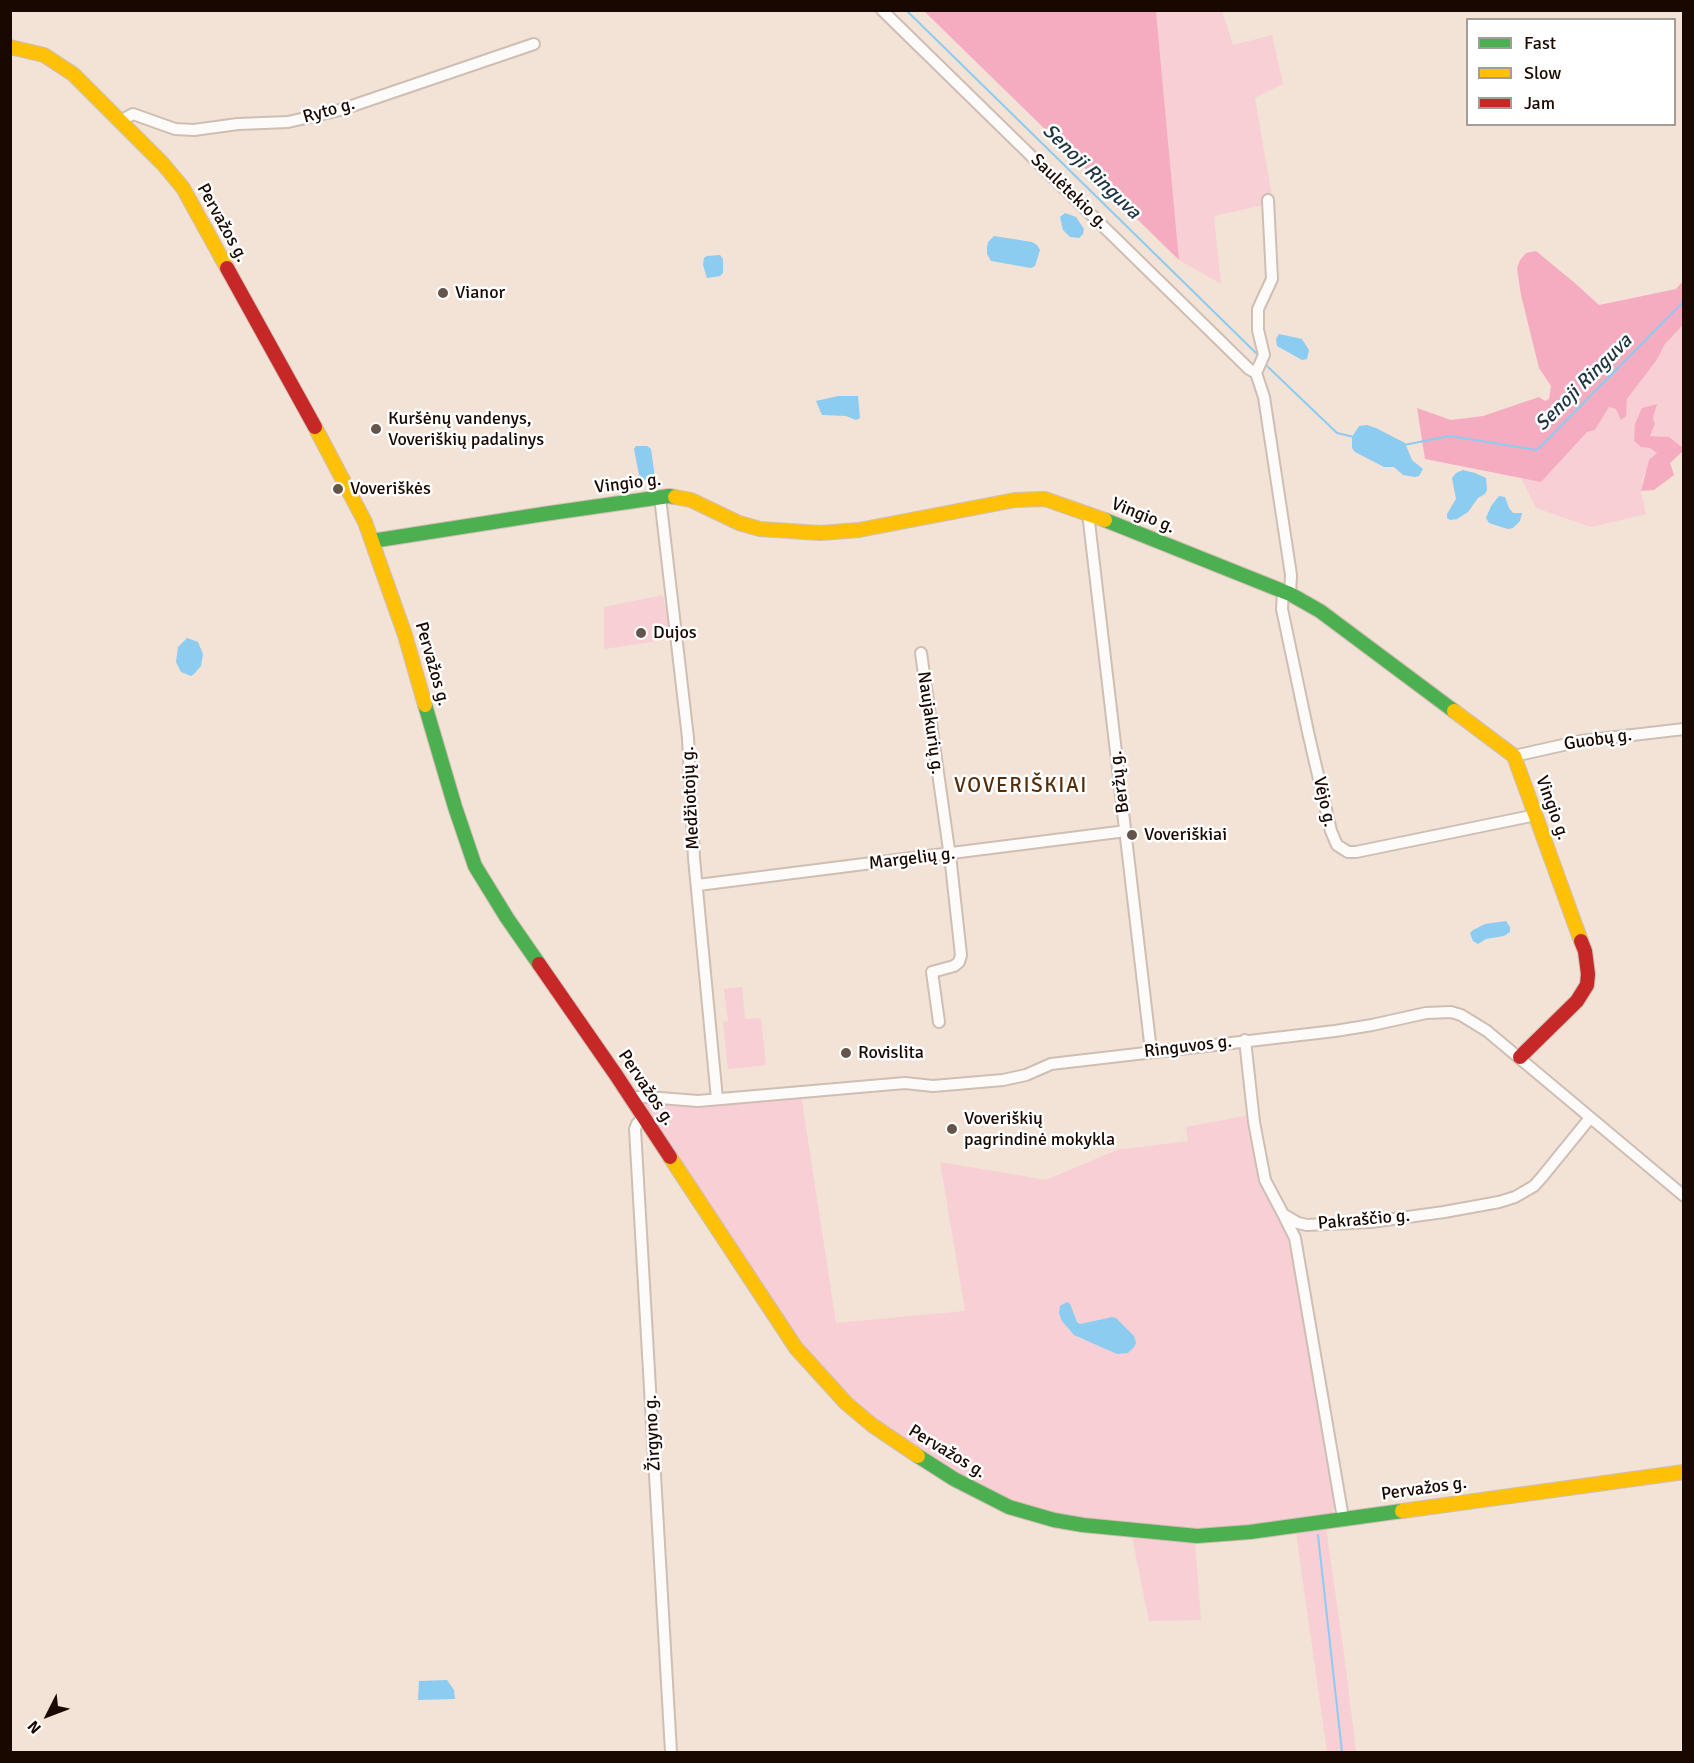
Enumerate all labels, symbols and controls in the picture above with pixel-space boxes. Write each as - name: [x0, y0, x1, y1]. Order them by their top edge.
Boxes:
- legend: [1466, 18, 1676, 126]
- text: Fast: [1524, 32, 1556, 54]
- text: Slow: [1524, 62, 1561, 84]
- text: Jam: [1524, 92, 1555, 114]
- street label: Ryto g.: [300, 93, 358, 129]
- water label: Senoji Ringuva: [1037, 119, 1145, 225]
- street label: Saulėtekio g.: [1026, 150, 1112, 234]
- street label: Pervažos g.: [192, 180, 252, 266]
- place label: Vianor: [455, 282, 505, 304]
- marker: Vianor: [436, 286, 450, 300]
- water label: Senoji Ringuva: [1531, 330, 1637, 436]
- place label: Kuršėnų vandenys, Voveriškių padalinys: [388, 408, 544, 450]
- marker: Kuršėnų vandenys, Voveriškių padalinys: [369, 422, 383, 436]
- street label: Vingio g.: [593, 469, 663, 499]
- place label: Voveriškės: [350, 478, 431, 500]
- marker: Voveriškės: [331, 482, 345, 496]
- street label: Vingio g.: [1108, 493, 1178, 539]
- street label: Pervažos g.: [410, 620, 454, 708]
- place label: Dujos: [653, 622, 697, 644]
- marker: Dujos: [634, 626, 648, 640]
- street label: Naujakurių g.: [912, 670, 948, 776]
- street label: Guobų g.: [1563, 725, 1633, 755]
- street label: Medžiotojų g.: [678, 746, 704, 850]
- street label: Beržų g.: [1105, 750, 1135, 814]
- district label: VOVERIŠKIAI: [954, 773, 1088, 799]
- street label: Vingio g.: [1530, 773, 1574, 843]
- street label: Vėjo g.: [1308, 775, 1340, 829]
- place label: Voveriškiai: [1144, 824, 1227, 846]
- marker: Voveriškiai: [1125, 828, 1139, 842]
- street label: Margelių g.: [868, 843, 956, 875]
- street label: Ringuvos g.: [1143, 1031, 1233, 1063]
- place label: Rovislita: [858, 1042, 924, 1064]
- street label: Pervažos g.: [613, 1046, 679, 1130]
- marker: Rovislita: [839, 1046, 853, 1060]
- place label: Voveriškių pagrindinė mokykla: [964, 1108, 1115, 1150]
- marker: Voveriškių pagrindinė mokykla: [945, 1122, 959, 1136]
- street label: Pakraščio g.: [1317, 1205, 1411, 1235]
- street label: Žirgyno g.: [640, 1394, 666, 1472]
- street label: Pervažos g.: [904, 1420, 990, 1484]
- street label: Pervažos g.: [1380, 1472, 1468, 1506]
- north arrow: [18, 1685, 78, 1745]
- text: N: [23, 1716, 46, 1738]

